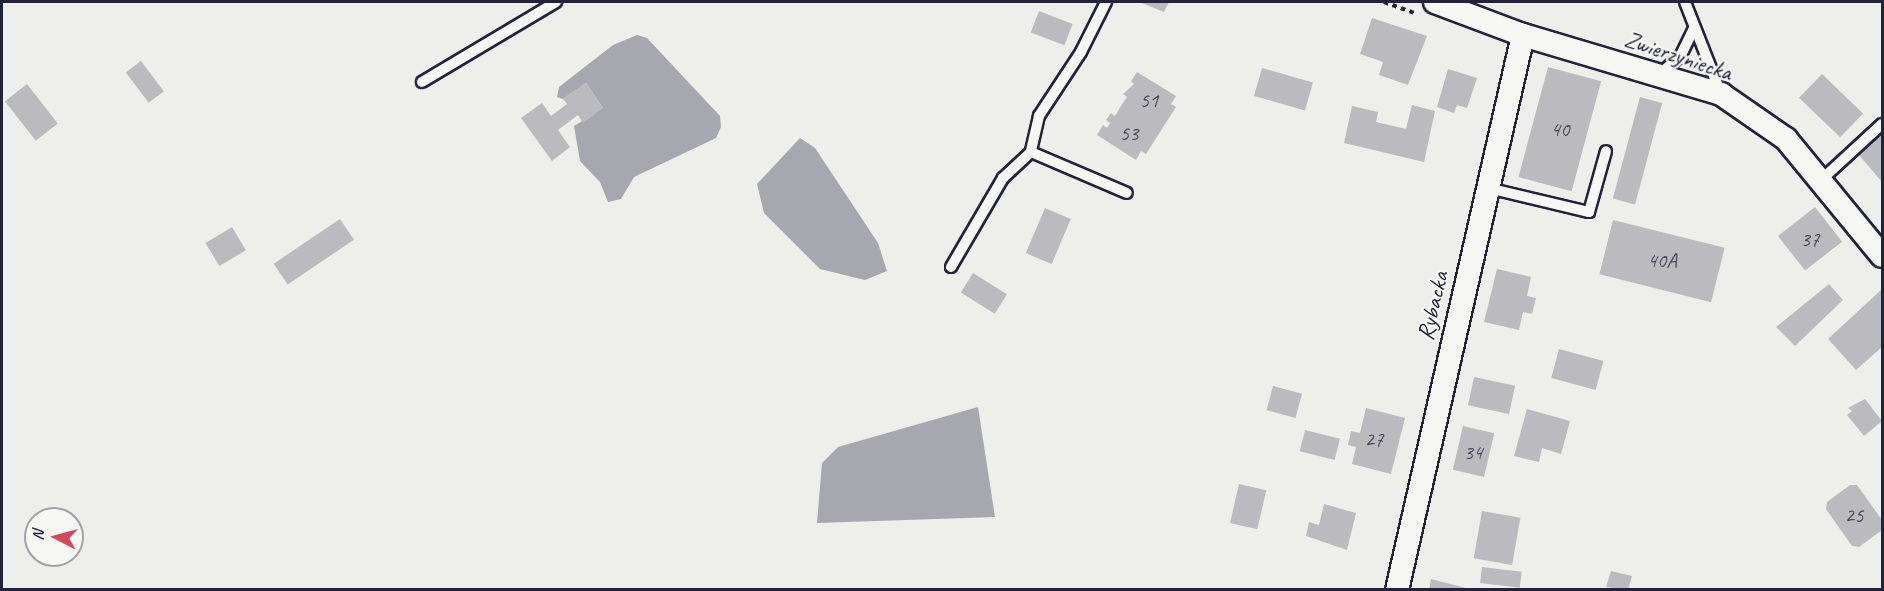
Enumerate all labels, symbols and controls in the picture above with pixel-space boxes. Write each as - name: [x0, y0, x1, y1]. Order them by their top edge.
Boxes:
- street label: Zwierzyniecka: [1621, 25, 1735, 87]
- house number: 51: [1140, 87, 1158, 113]
- house number: 40: [1551, 116, 1569, 142]
- house number: 53: [1120, 120, 1138, 146]
- house number: 37: [1801, 226, 1819, 252]
- house number: 40A: [1647, 247, 1677, 273]
- street label: Rybacka: [1411, 269, 1455, 343]
- house number: 27: [1365, 426, 1383, 452]
- house number: 34: [1464, 439, 1482, 465]
- house number: 25: [1845, 502, 1863, 528]
- north arrow: [24, 507, 84, 567]
- text: N: [28, 529, 49, 541]

